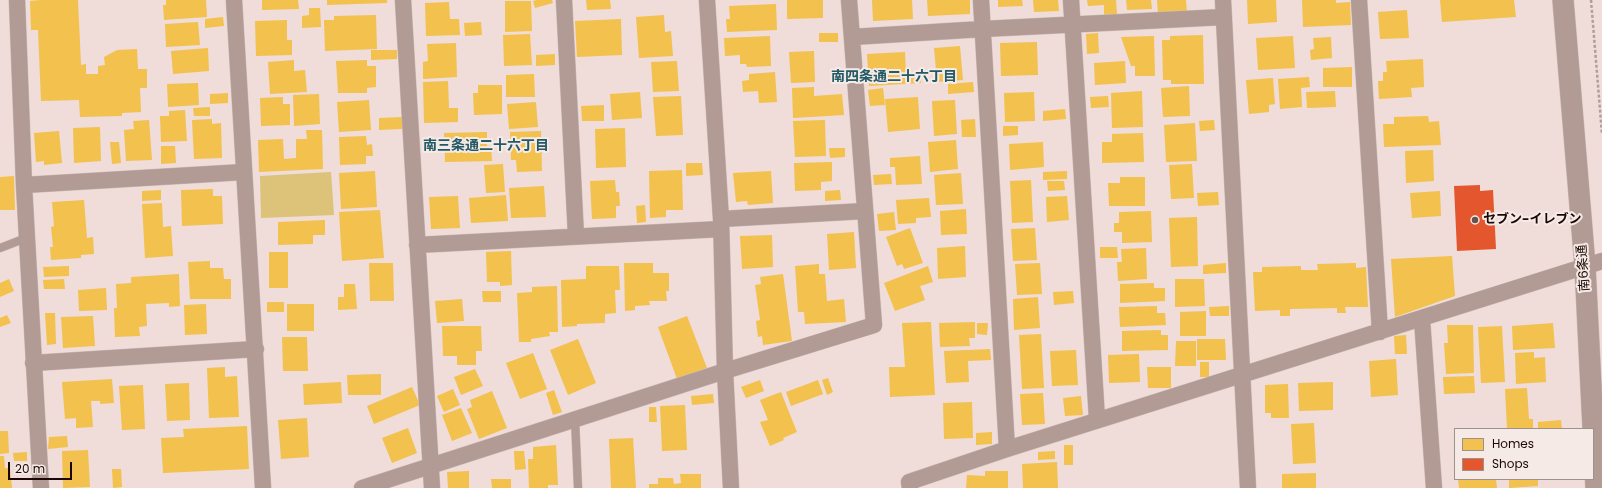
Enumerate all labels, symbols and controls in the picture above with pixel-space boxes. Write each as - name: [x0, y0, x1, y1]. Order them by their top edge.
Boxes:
- district label: 南四条通二十六丁目: [831, 69, 957, 85]
- district label: 南三条通二十六丁目: [423, 138, 549, 154]
- place label: セブン-イレブン: [1483, 212, 1582, 228]
- marker: セブン-イレブン: [1470, 215, 1480, 225]
- street label: 南6条通: [1575, 244, 1593, 292]
- legend: [1454, 428, 1594, 480]
- text: Homes: [1492, 435, 1534, 452]
- scale bar: [10, 454, 74, 480]
- text: Shops: [1492, 455, 1529, 472]
- text: 20 m: [15, 460, 45, 477]

